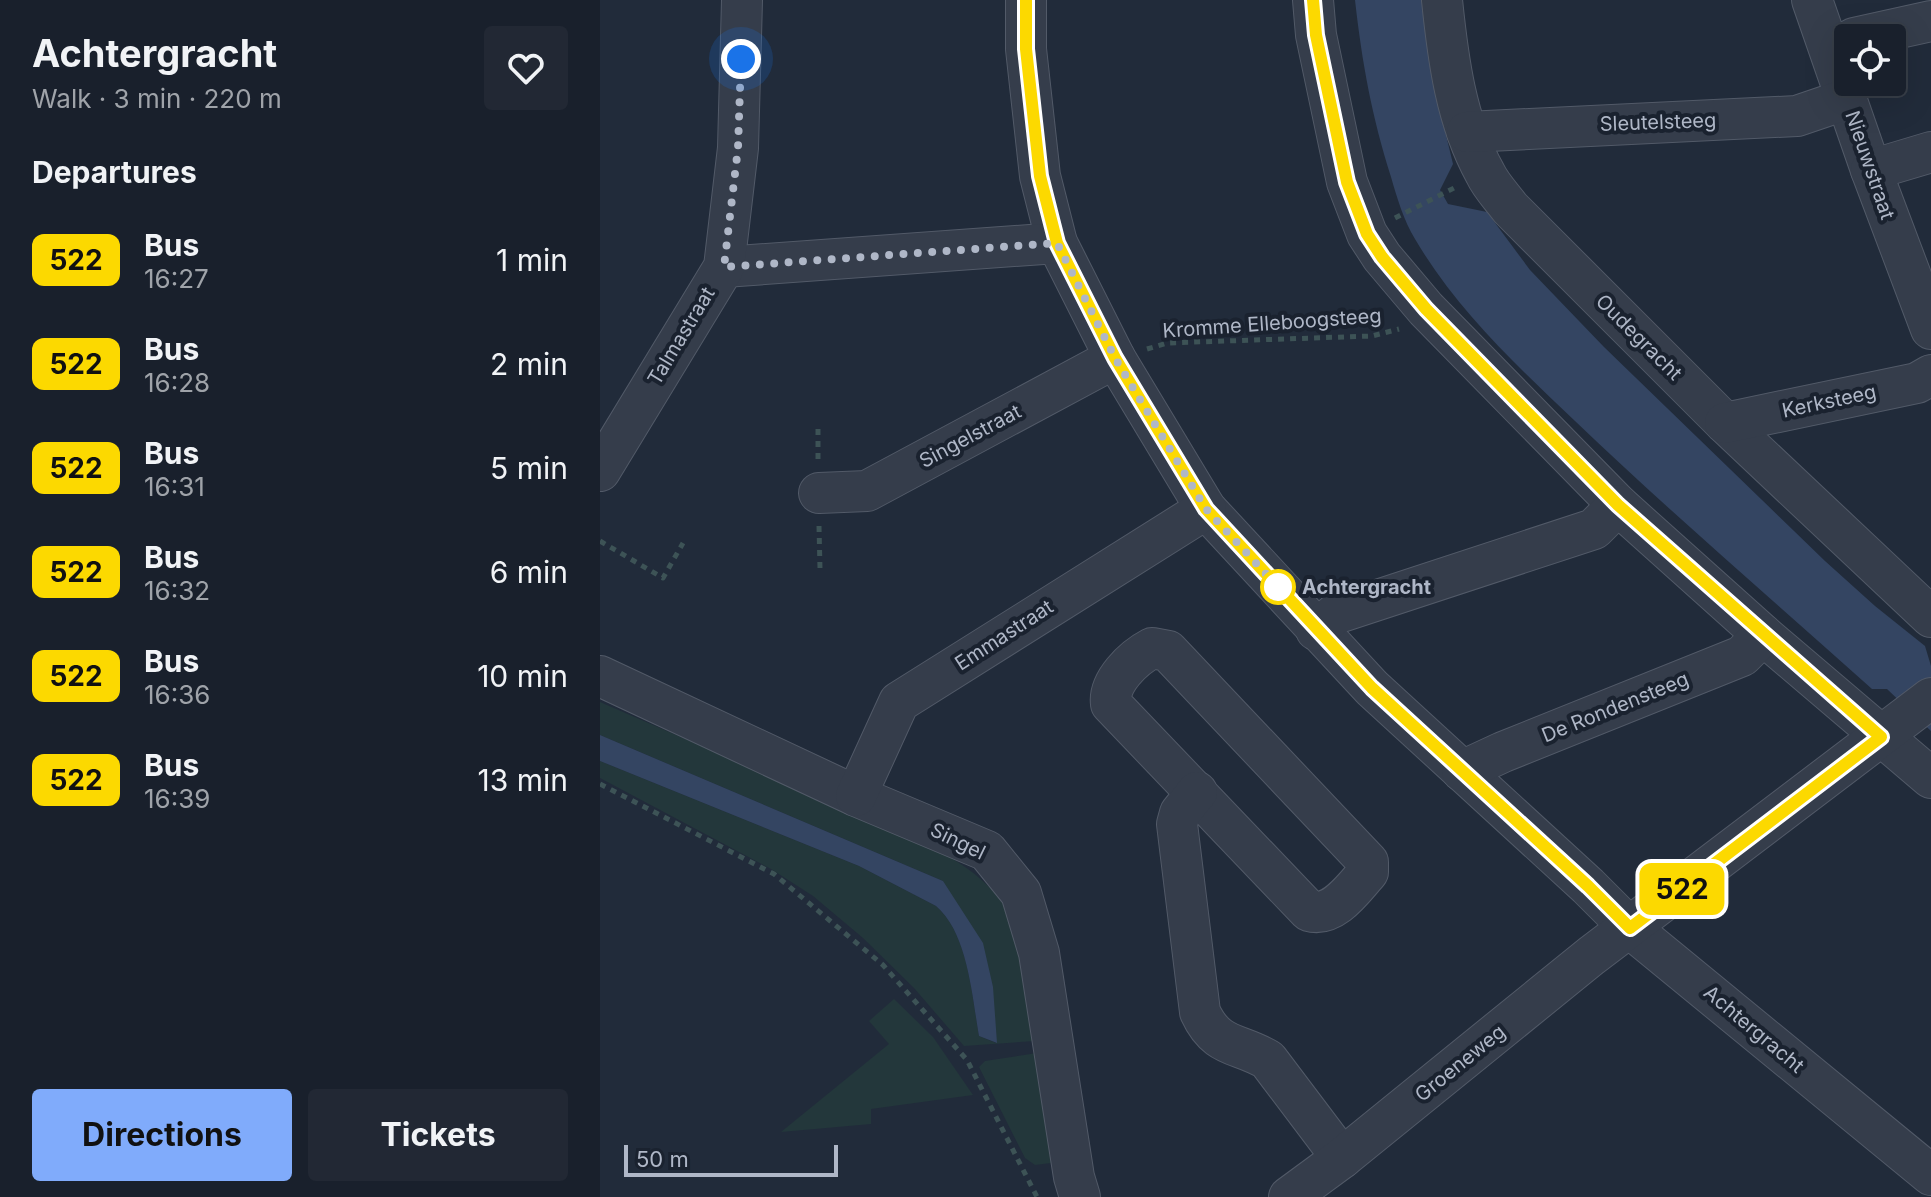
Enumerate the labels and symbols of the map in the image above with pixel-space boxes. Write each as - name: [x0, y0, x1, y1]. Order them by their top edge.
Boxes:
- your location: [721, 39, 761, 79]
- street label: Nieuwstraat: [1840, 107, 1900, 223]
- street label: Sleutelsteeg: [1599, 108, 1717, 136]
- street label: Talmastraat: [642, 282, 720, 389]
- street label: Oudegracht: [1591, 289, 1687, 385]
- street label: Kromme Elleboogsteeg: [1162, 303, 1382, 343]
- street label: Kerksteeg: [1780, 379, 1878, 423]
- street label: Singelstraat: [915, 399, 1025, 473]
- marker: Achtergracht: [1261, 570, 1295, 604]
- place label: Achtergracht: [1302, 575, 1431, 599]
- street label: Emmastraat: [951, 594, 1058, 676]
- street label: De Rondensteeg: [1538, 667, 1692, 747]
- street label: Singel: [927, 817, 989, 865]
- line badge: 522: [1636, 863, 1728, 915]
- street label: Achtergracht: [1699, 980, 1809, 1078]
- street label: Groeneweg: [1410, 1019, 1510, 1107]
- scale bar: [624, 1141, 838, 1177]

